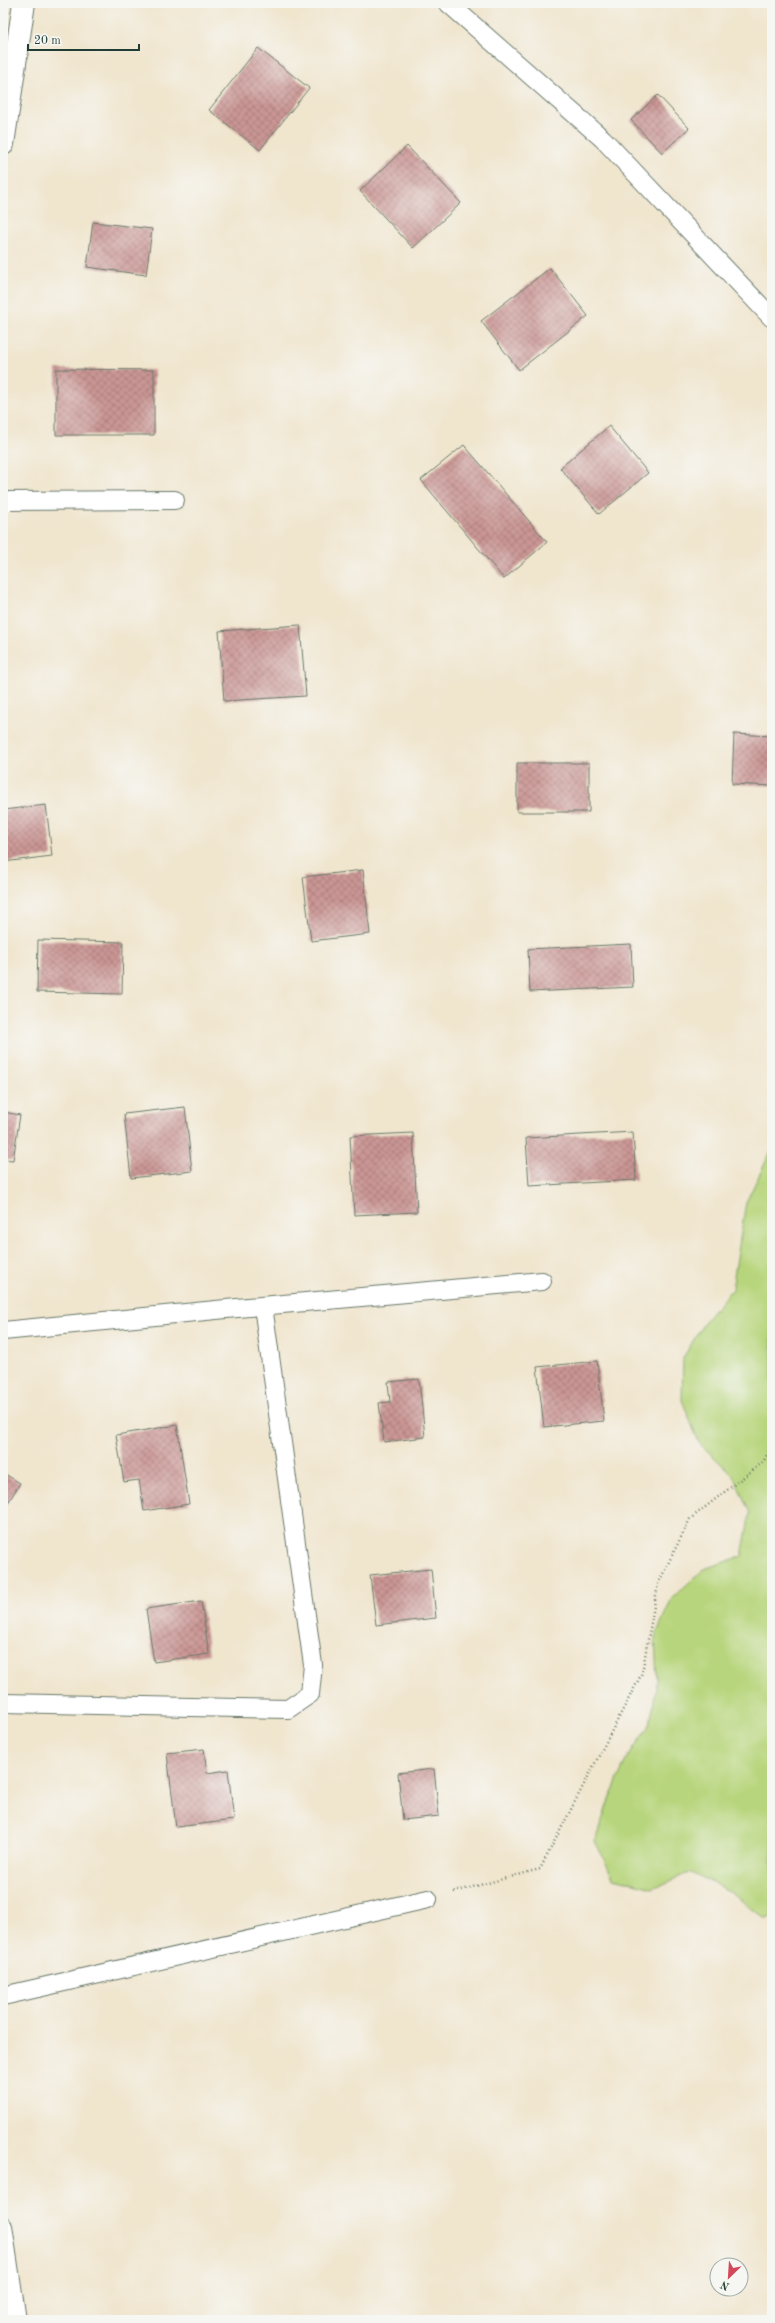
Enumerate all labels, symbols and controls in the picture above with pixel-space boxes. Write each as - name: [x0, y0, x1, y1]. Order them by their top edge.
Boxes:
- scale bar: [28, 26, 139, 52]
- text: 20 m: [34, 35, 61, 47]
- north arrow: [709, 2257, 749, 2297]
- text: N: [719, 2278, 732, 2291]

